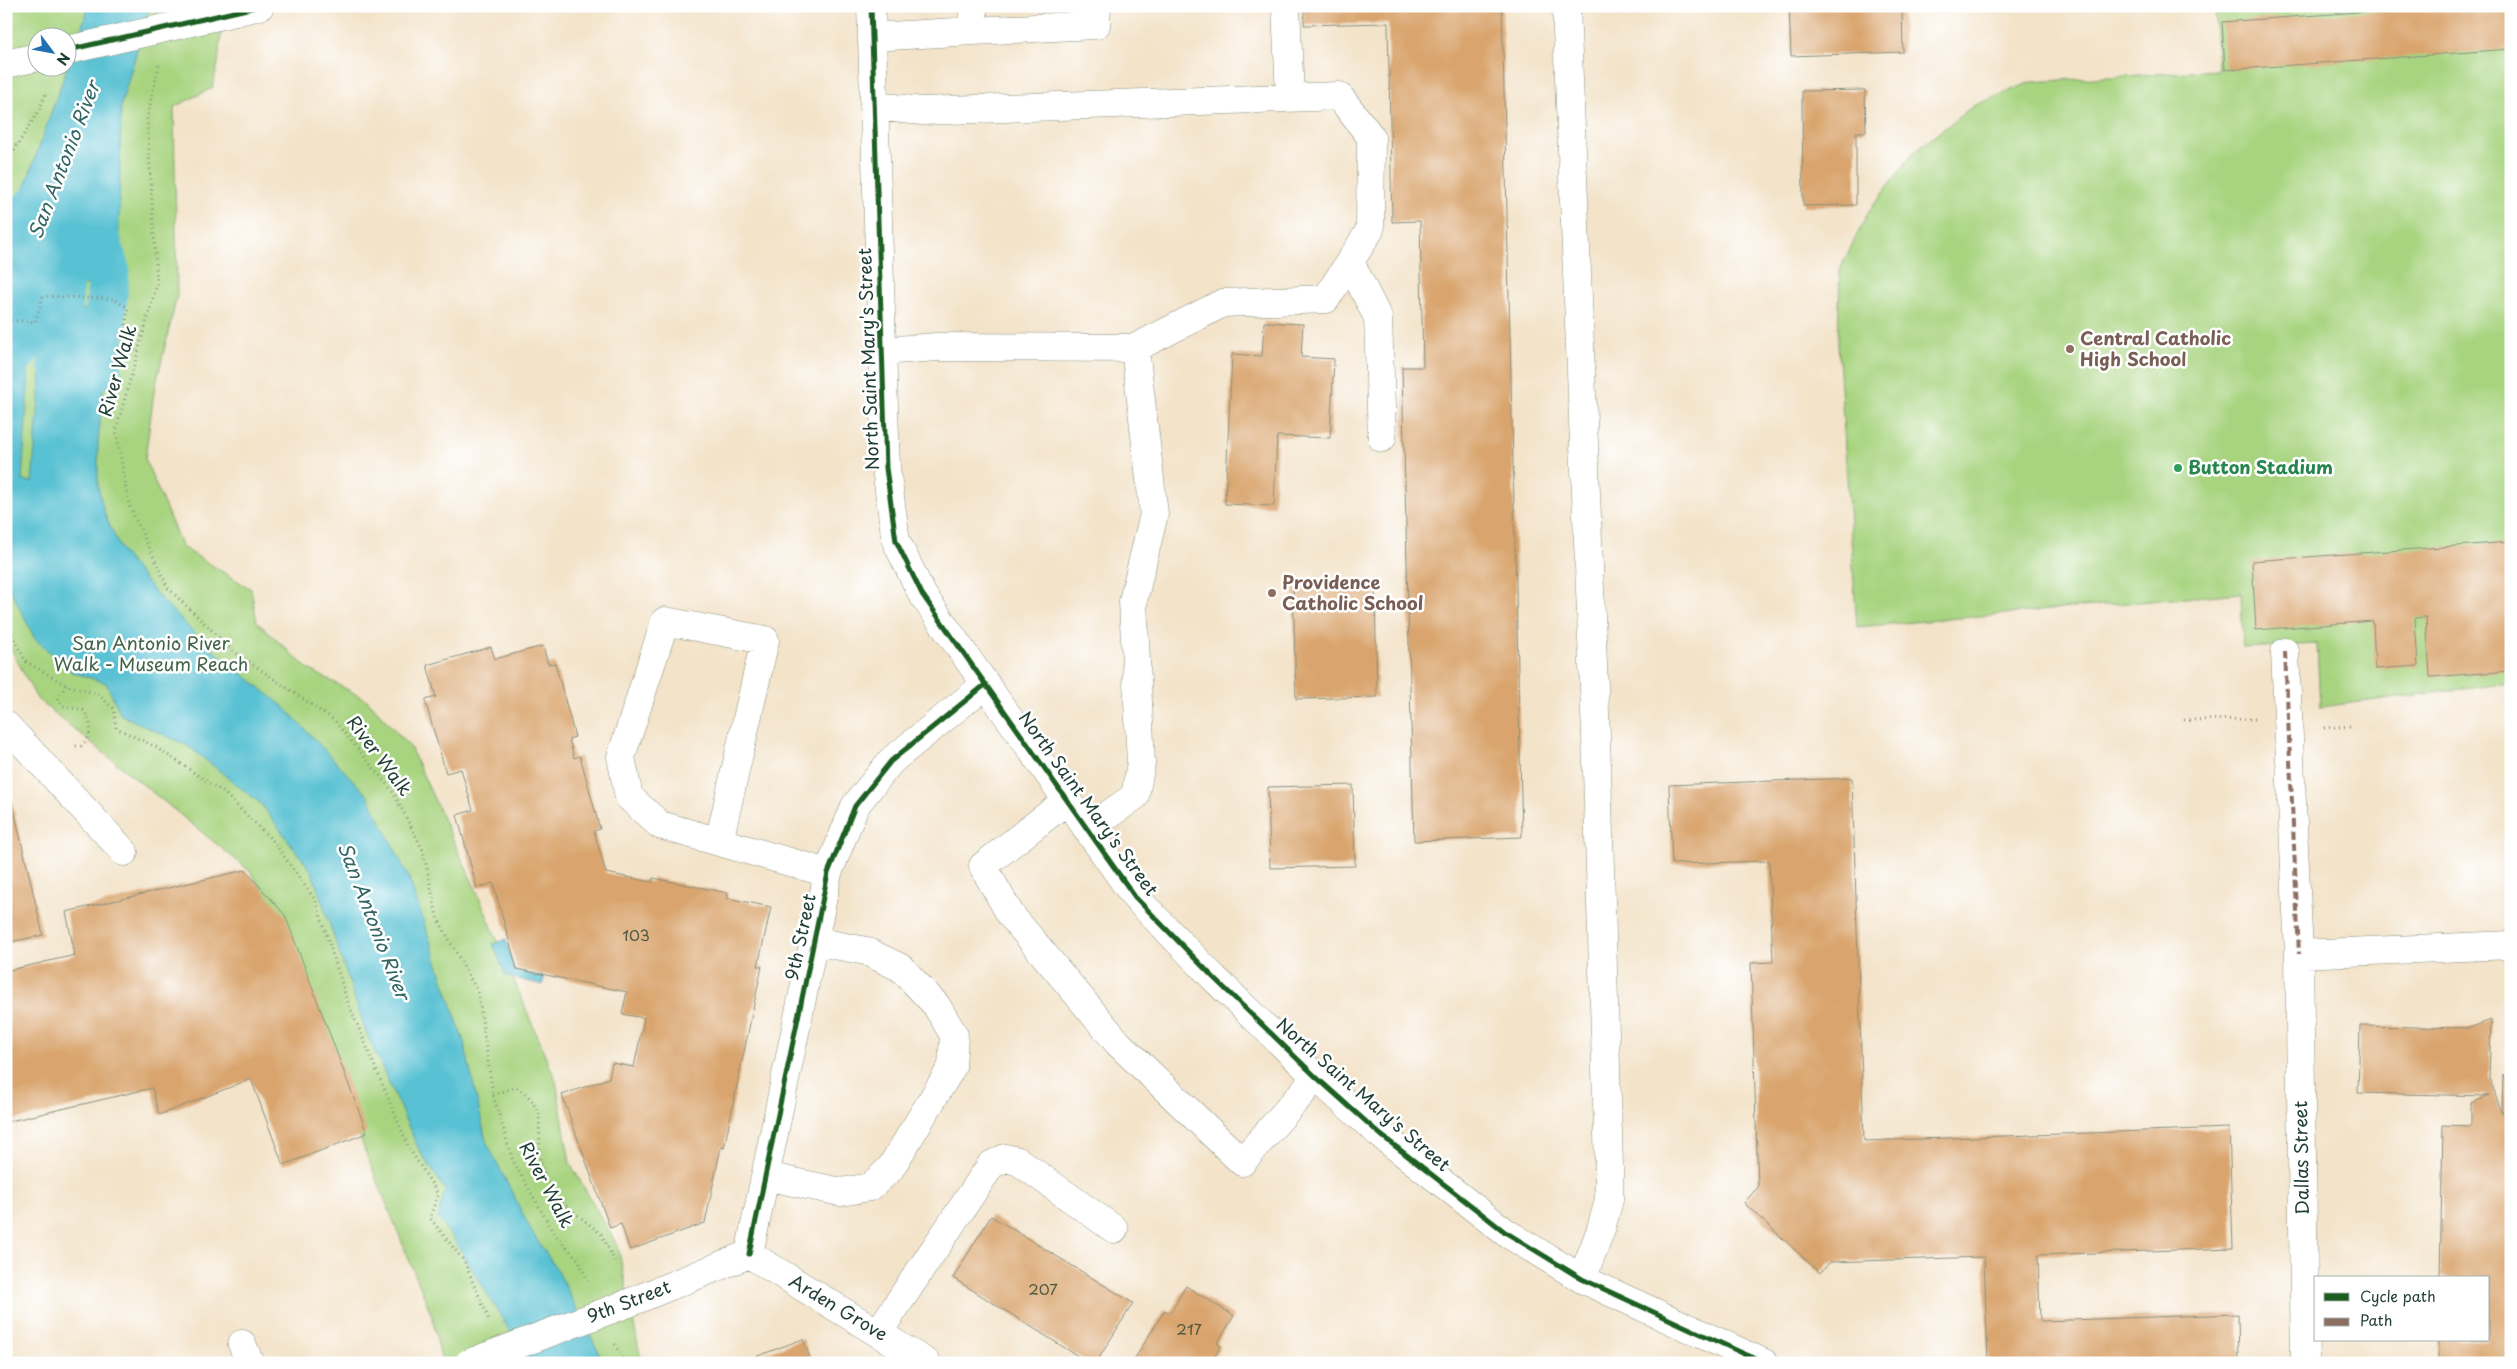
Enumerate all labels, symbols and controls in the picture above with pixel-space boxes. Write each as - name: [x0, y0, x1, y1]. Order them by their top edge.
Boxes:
- north arrow: [28, 28, 78, 78]
- text: N: [52, 49, 75, 69]
- water label: San Antonio River: [20, 74, 107, 242]
- street label: North Saint Mary's Street: [850, 247, 885, 471]
- street label: River Walk: [91, 321, 143, 420]
- place label: Central Catholic High School: [2080, 324, 2231, 372]
- marker: Central Catholic High School: [2064, 343, 2076, 355]
- place label: Button Stadium: [2188, 453, 2333, 480]
- marker: Button Stadium: [2172, 462, 2184, 474]
- place label: Providence Catholic School: [1282, 568, 1423, 616]
- marker: Providence Catholic School: [1266, 587, 1278, 599]
- park label: San Antonio River Walk - Museum Reach: [54, 629, 248, 677]
- street label: North Saint Mary's Street: [1013, 705, 1166, 901]
- street label: River Walk: [341, 709, 419, 801]
- water label: San Antonio River: [332, 838, 419, 1006]
- street label: 9th Street: [777, 891, 822, 982]
- house number: 103: [622, 923, 650, 946]
- street label: North Saint Mary's Street: [1271, 1011, 1457, 1177]
- street label: Dallas Street: [2286, 1101, 2315, 1215]
- street label: River Walk: [513, 1136, 581, 1232]
- street label: Arden Grove: [784, 1267, 893, 1347]
- street label: 9th Street: [583, 1272, 674, 1329]
- legend: [2314, 1276, 2490, 1342]
- house number: 207: [1028, 1277, 1058, 1300]
- text: Cycle path: [2360, 1284, 2436, 1307]
- text: Path: [2360, 1308, 2392, 1331]
- house number: 217: [1176, 1317, 1202, 1340]

